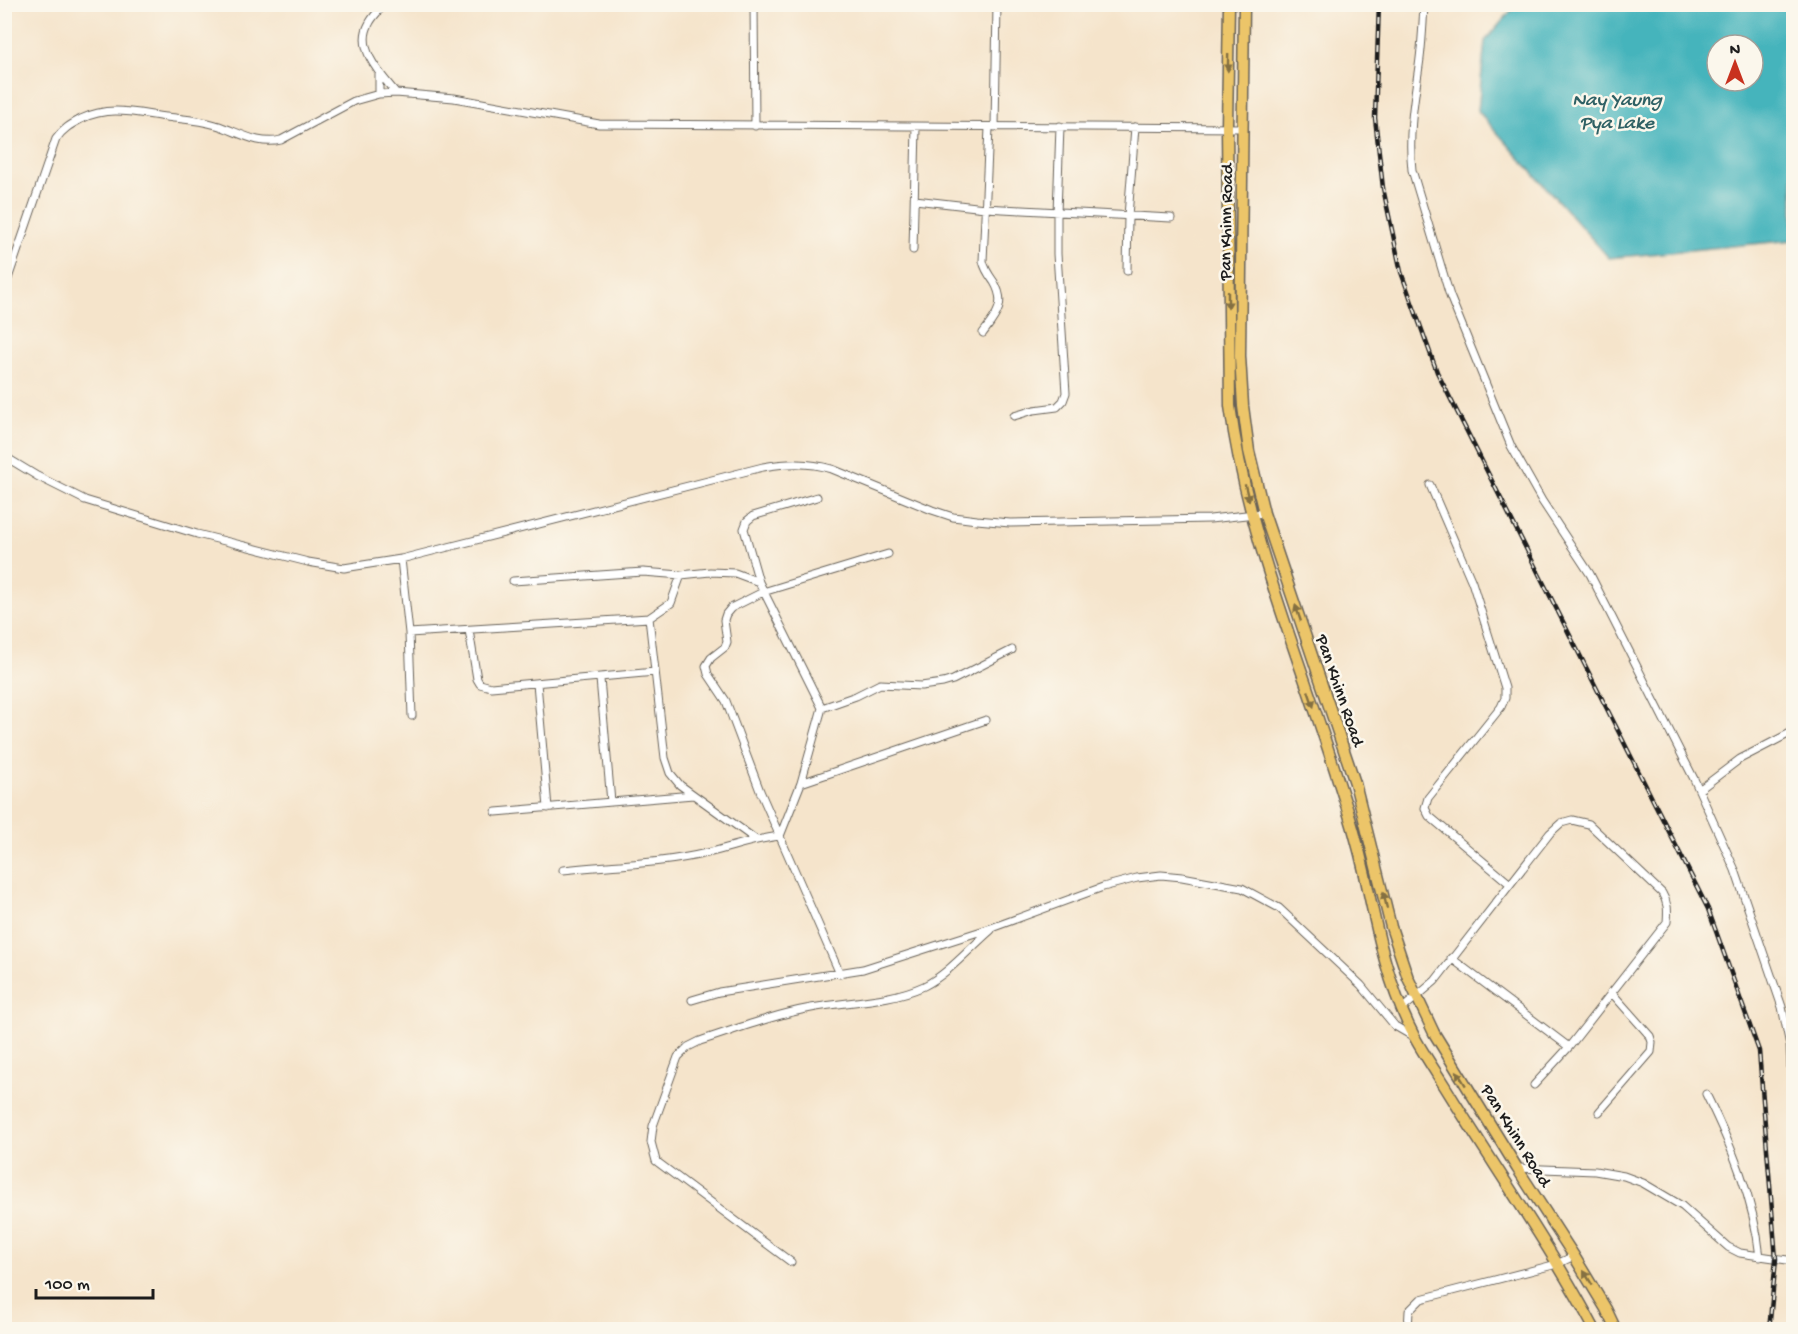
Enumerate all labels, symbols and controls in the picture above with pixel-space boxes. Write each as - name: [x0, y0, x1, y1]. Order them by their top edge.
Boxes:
- north arrow: [1705, 33, 1765, 93]
- text: N: [1730, 42, 1741, 61]
- one-way arrow: [1223, 53, 1232, 72]
- water label: Nay Yaung Pya Lake: [1572, 90, 1663, 136]
- street label: Pan Khinn Road: [1216, 162, 1239, 282]
- one-way arrow: [1223, 290, 1233, 309]
- one-way arrow: [1242, 484, 1252, 502]
- one-way arrow: [1292, 604, 1302, 622]
- street label: Pan Khinn Road: [1309, 631, 1368, 751]
- one-way arrow: [1307, 690, 1317, 708]
- one-way arrow: [1380, 890, 1389, 909]
- one-way arrow: [1456, 1070, 1467, 1086]
- street label: Pan Khinn Road: [1474, 1080, 1556, 1193]
- scale bar: [36, 1262, 153, 1300]
- one-way arrow: [1582, 1270, 1593, 1286]
- text: 100 m: [44, 1275, 90, 1296]

